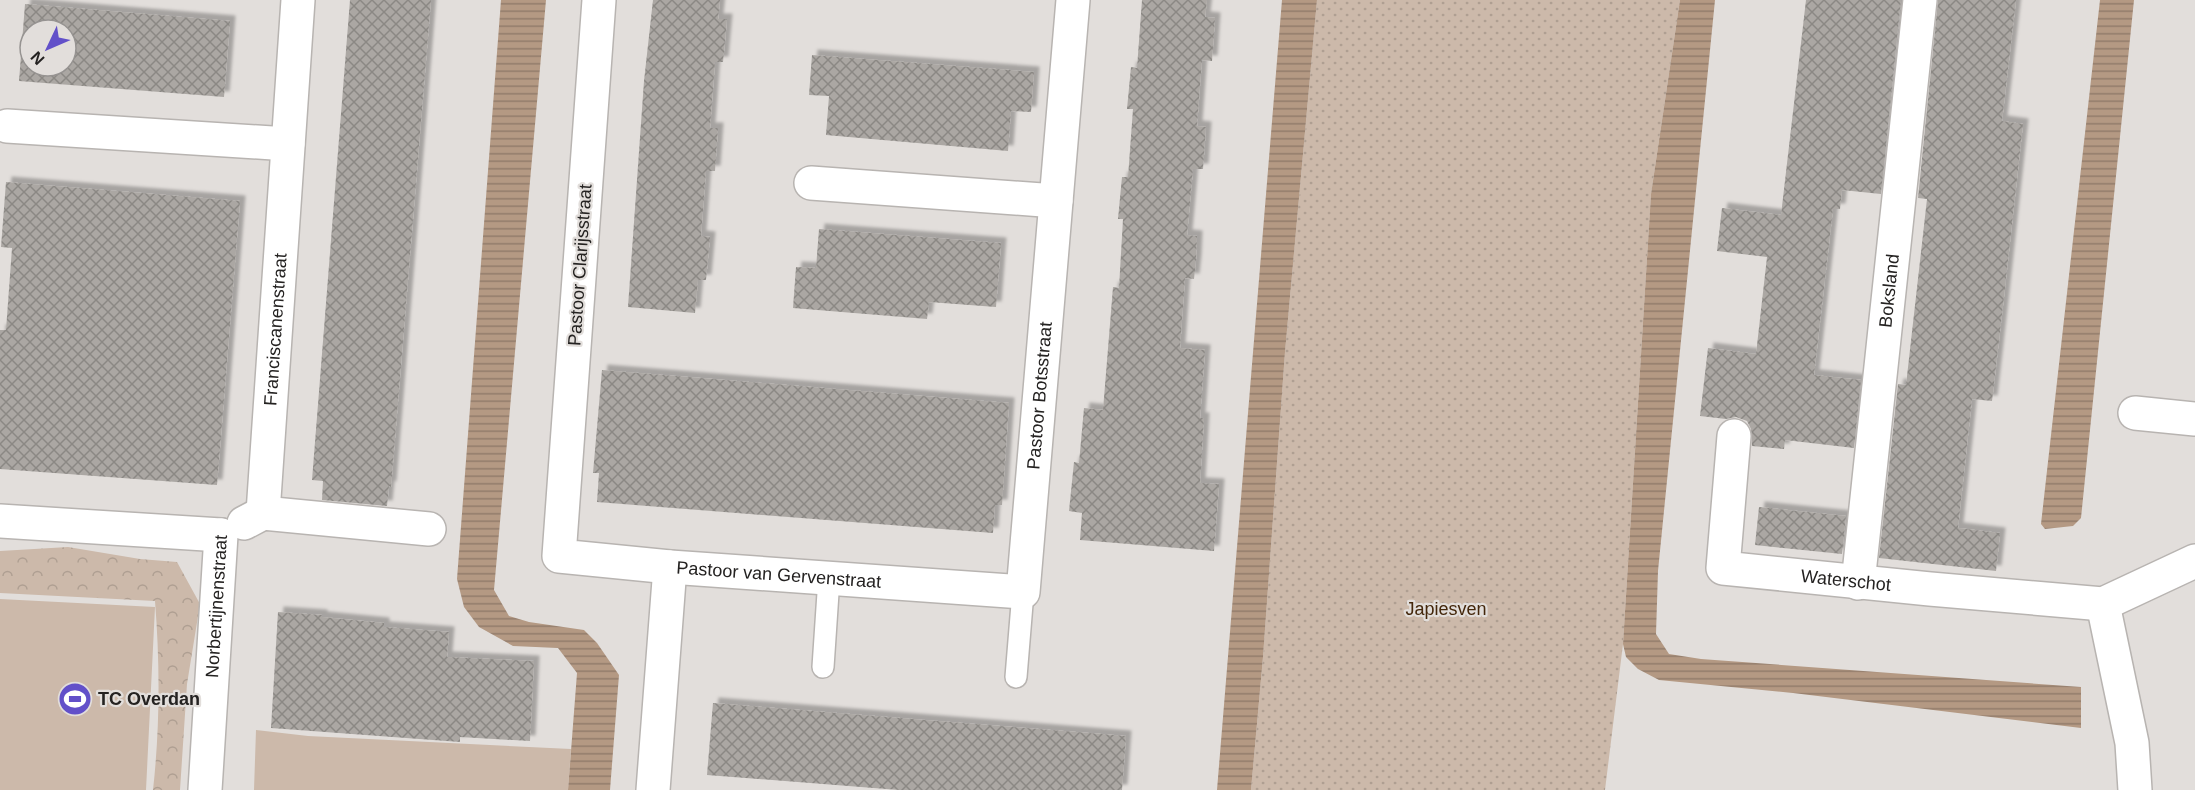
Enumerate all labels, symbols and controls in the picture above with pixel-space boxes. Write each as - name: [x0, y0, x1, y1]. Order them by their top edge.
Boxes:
- north arrow: [18, 18, 78, 78]
- text: N: [27, 48, 48, 68]
- street label: Pastoor Clarijsstraat: [564, 183, 596, 347]
- street label: Franciscanenstraat: [260, 252, 291, 407]
- street label: Boksland: [1875, 253, 1903, 329]
- street label: Pastoor Botsstraat: [1023, 321, 1056, 470]
- street label: Norbertijnenstraat: [202, 534, 231, 678]
- street label: Pastoor van Gervenstraat: [676, 557, 882, 592]
- street label: Waterschot: [1800, 566, 1892, 595]
- park label: Japiesven: [1405, 599, 1487, 619]
- sports icon: TC Overdan: [57, 681, 93, 717]
- place label: TC Overdan: [98, 689, 200, 709]

